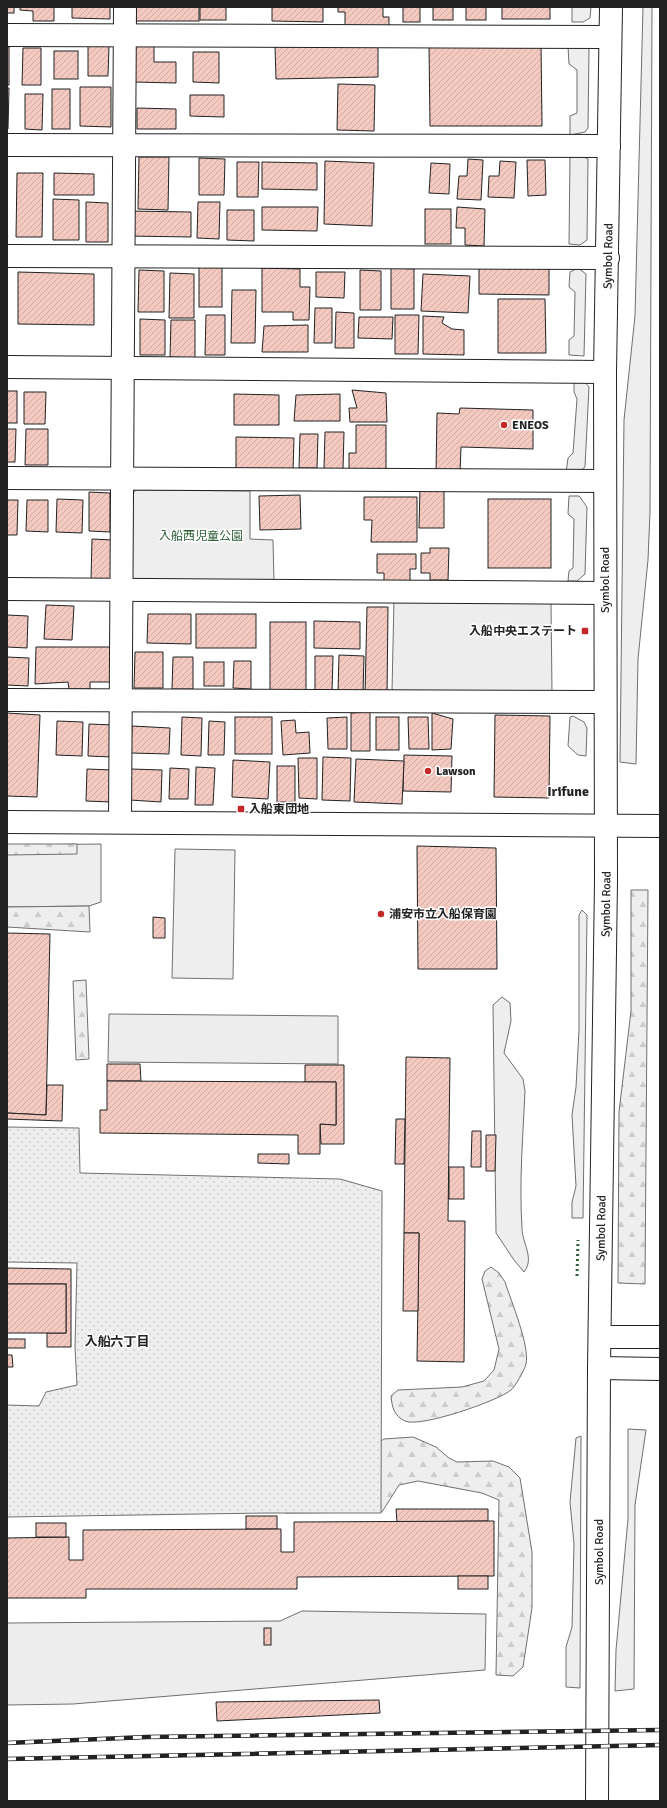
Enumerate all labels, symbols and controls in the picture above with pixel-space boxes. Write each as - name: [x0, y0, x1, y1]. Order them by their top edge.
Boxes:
- street label: Symbol Road: [600, 223, 617, 289]
- place label: ENEOS: [512, 418, 549, 433]
- marker: ENEOS: [499, 420, 509, 430]
- park label: 入船西児童公園: [159, 529, 243, 544]
- street label: Symbol Road: [598, 547, 613, 613]
- place label: 入船中央エステート: [469, 624, 577, 639]
- marker: 入船中央エステート: [580, 626, 590, 636]
- place label: Lawson: [436, 764, 476, 779]
- marker: Lawson: [423, 766, 433, 776]
- district label: Irifune: [547, 783, 589, 800]
- place label: 入船東団地: [249, 802, 309, 817]
- marker: 入船東団地: [236, 804, 246, 814]
- street label: Symbol Road: [598, 871, 615, 937]
- place label: 浦安市立入船保育園: [389, 907, 497, 922]
- marker: 浦安市立入船保育園: [376, 909, 386, 919]
- street label: Symbol Road: [593, 1195, 610, 1261]
- district label: 入船六丁目: [84, 1334, 150, 1350]
- street label: Symbol Road: [592, 1519, 607, 1585]

